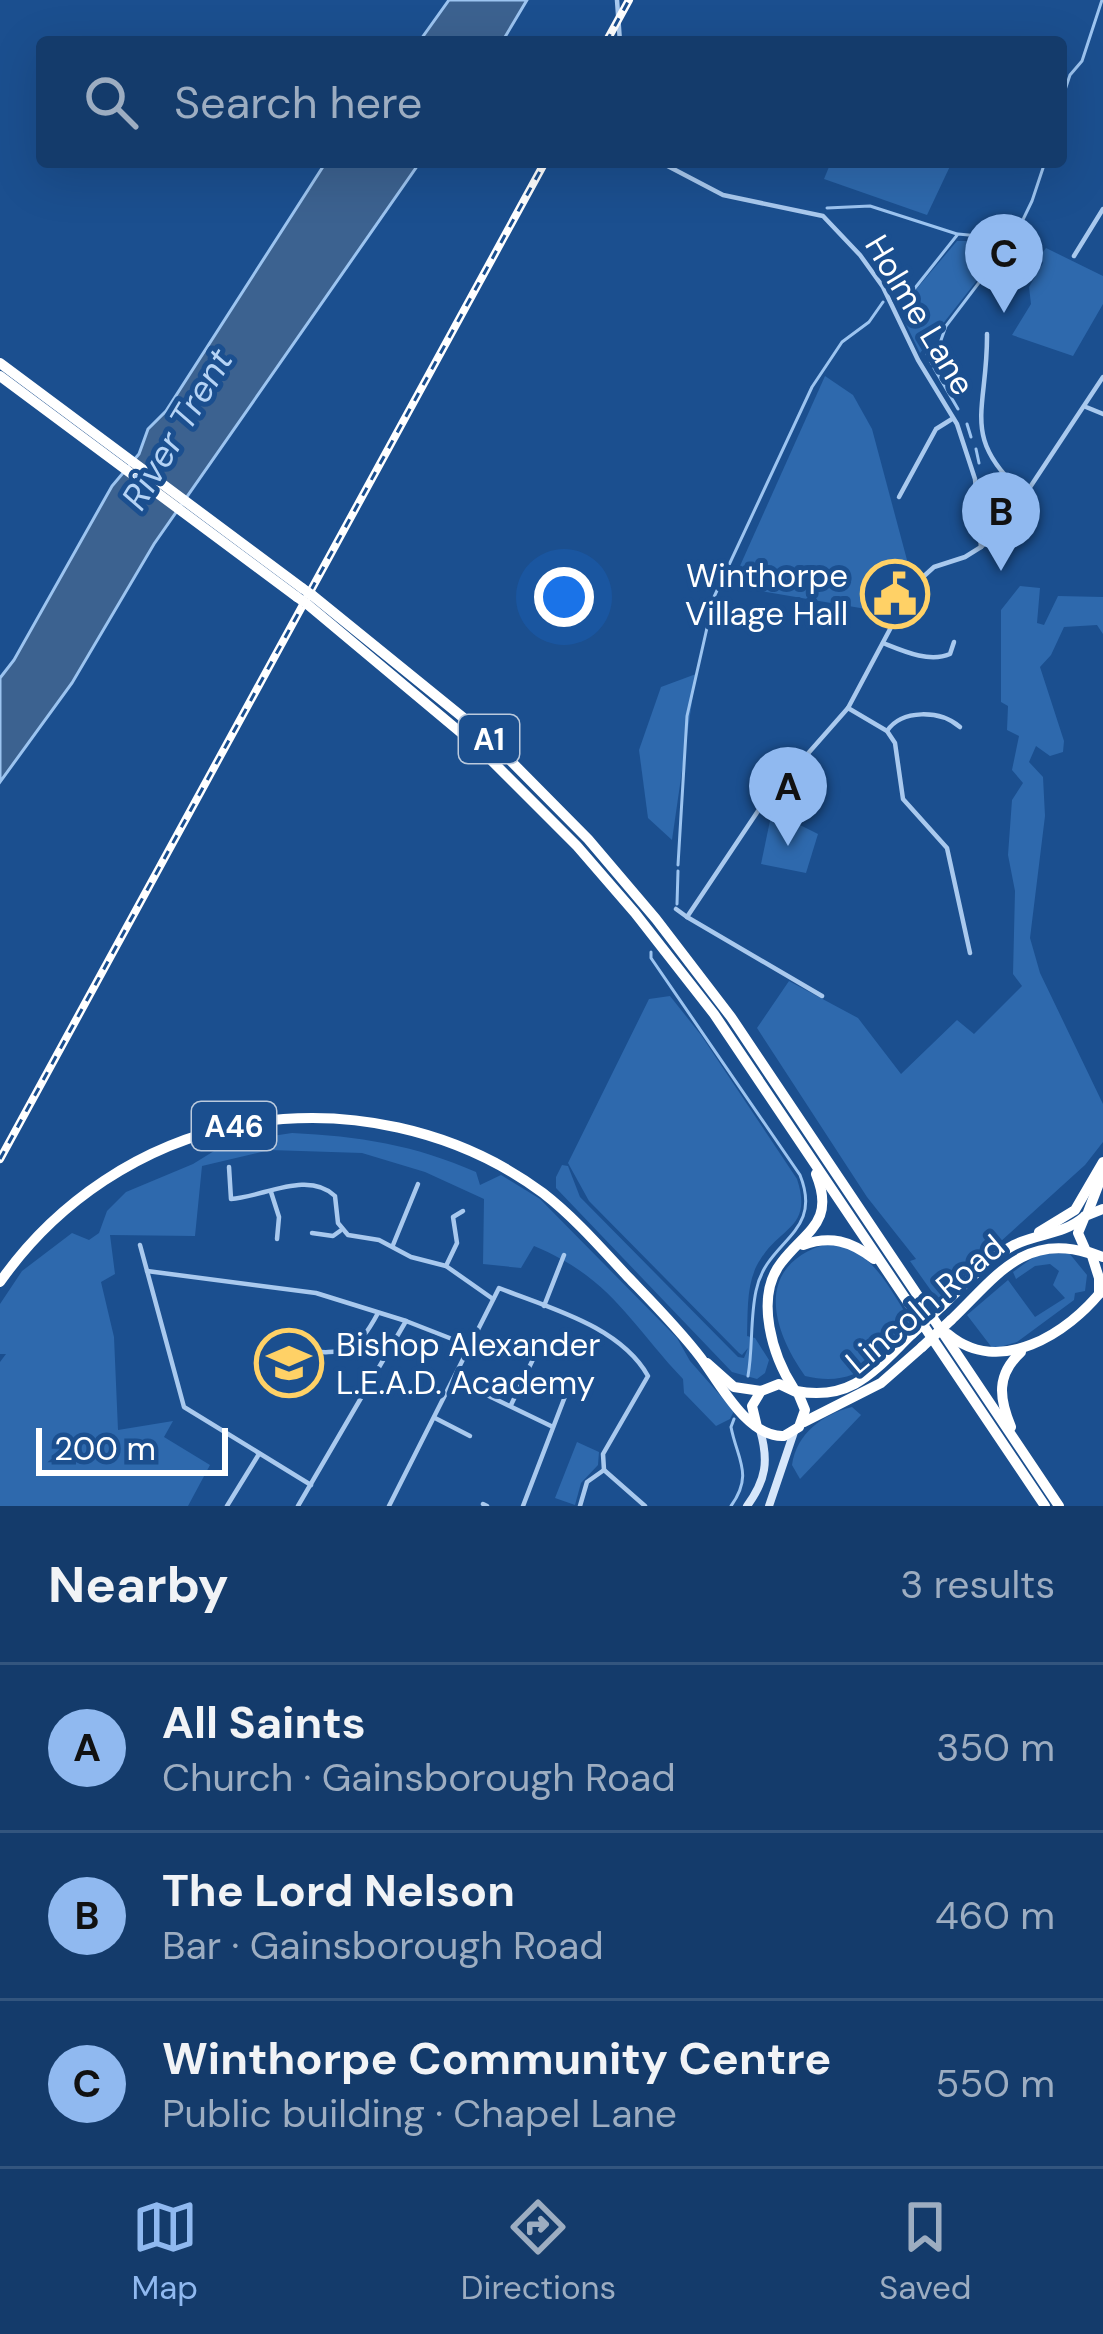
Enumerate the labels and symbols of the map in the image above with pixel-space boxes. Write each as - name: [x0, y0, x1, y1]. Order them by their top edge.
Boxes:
- pin: C: [965, 214, 1043, 313]
- street label: Holme Lane: [855, 227, 985, 403]
- water label: River Trent: [111, 339, 244, 518]
- pin: B: [962, 472, 1040, 571]
- place label: Winthorpe Village Hall: [685, 554, 848, 635]
- public building icon: Winthorpe Village Hall: [860, 559, 930, 629]
- your location: [534, 567, 594, 627]
- road number: A1: [459, 715, 519, 763]
- pin: A: [749, 747, 827, 846]
- road number: A46: [192, 1102, 276, 1150]
- street label: Lincoln Road: [837, 1225, 1013, 1383]
- place label: Bishop Alexander L.E.A.D. Academy: [336, 1323, 600, 1404]
- school or university icon: Bishop Alexander L.E.A.D. Academy: [254, 1328, 324, 1398]
- scale bar: [36, 1422, 228, 1475]

